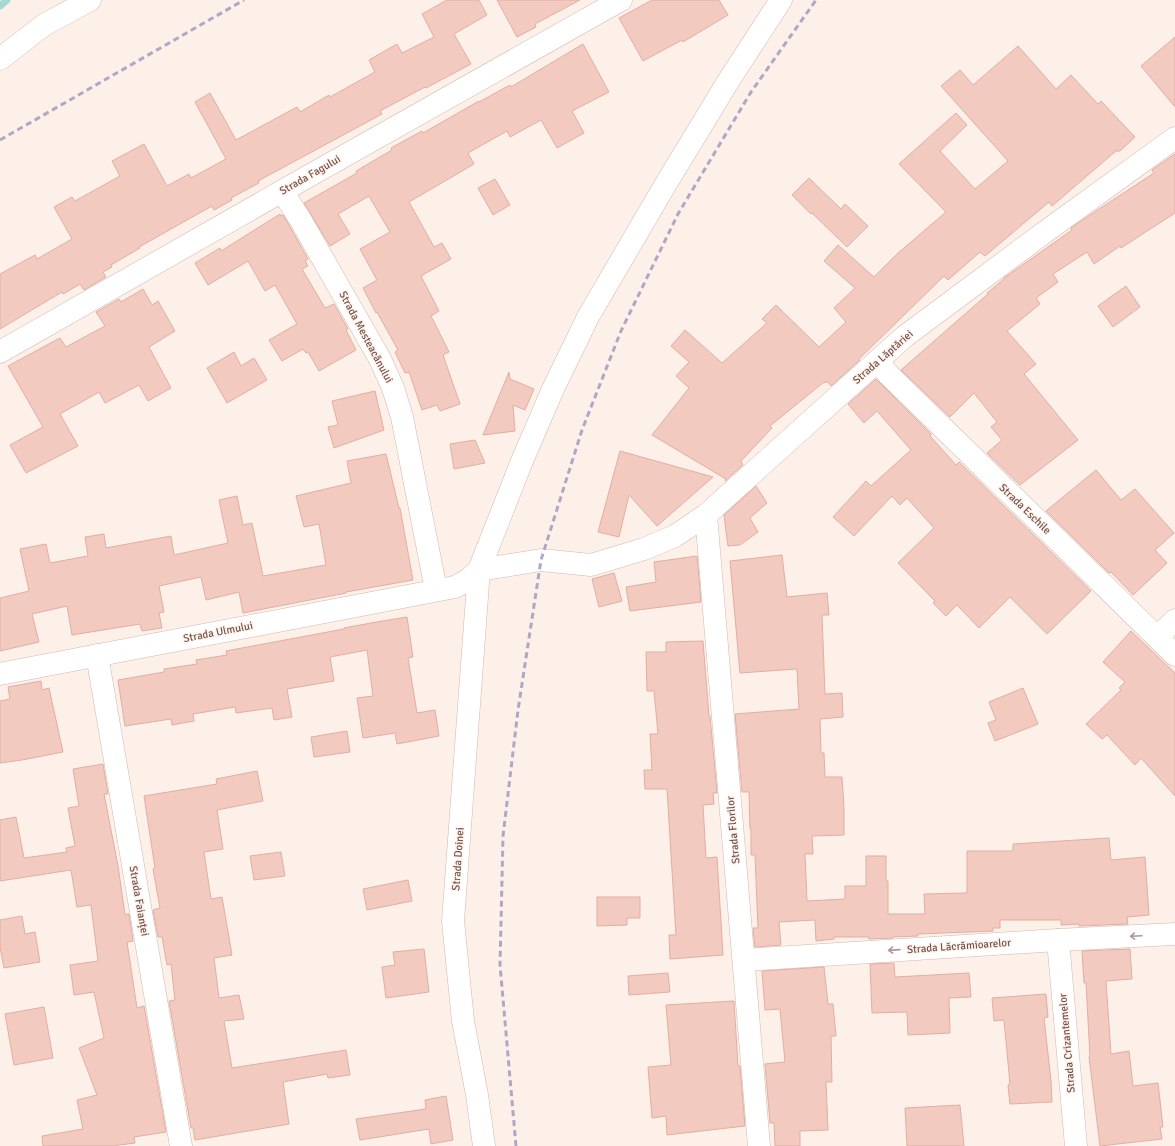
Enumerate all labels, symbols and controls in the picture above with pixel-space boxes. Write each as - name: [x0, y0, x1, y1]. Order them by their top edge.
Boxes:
- street label: Strada Fagului: [277, 152, 343, 198]
- street label: Strada Mesteacănului: [336, 289, 396, 385]
- street label: Strada Lăptăriei: [850, 327, 916, 387]
- street label: Strada Eschile: [996, 481, 1054, 537]
- street label: Strada Ulmului: [182, 619, 254, 645]
- street label: Strada Florilor: [724, 796, 742, 864]
- street label: Strada Doinei: [449, 827, 467, 891]
- street label: Strada Faianței: [126, 865, 152, 937]
- one-way arrow: [1130, 932, 1143, 940]
- street label: Strada Lăcrămioarelor: [906, 936, 1012, 956]
- one-way arrow: [888, 947, 901, 954]
- street label: Strada Crizantemelor: [1056, 993, 1078, 1093]

